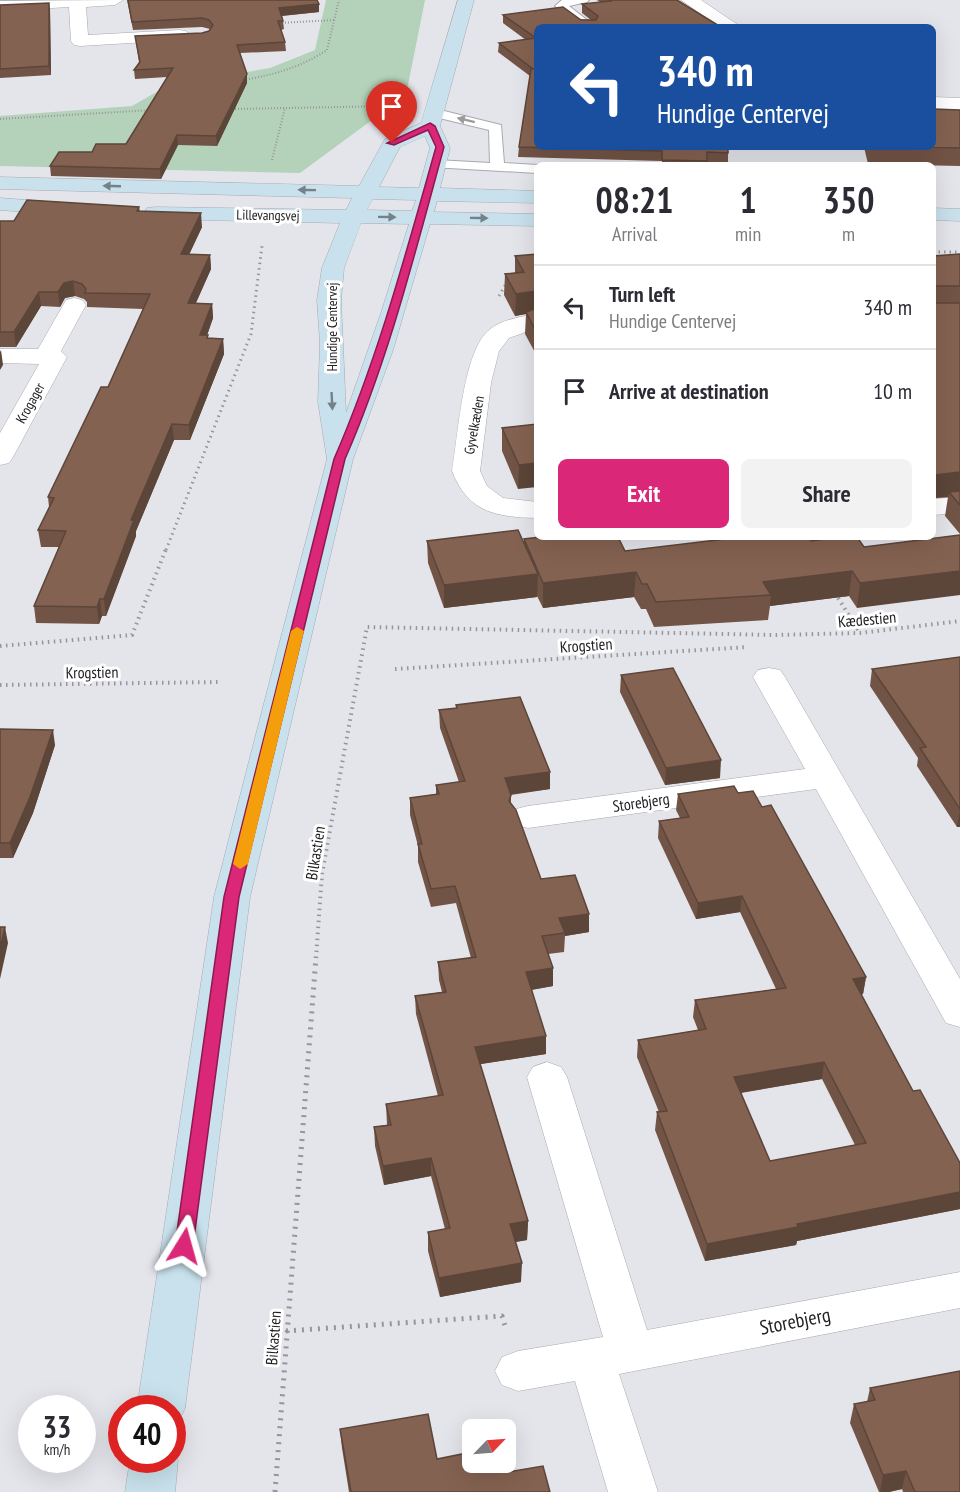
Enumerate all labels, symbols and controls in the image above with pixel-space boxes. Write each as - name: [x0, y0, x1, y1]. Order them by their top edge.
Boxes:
- text: 340 m: [657, 43, 754, 98]
- icon: left: [558, 48, 636, 126]
- pin: [366, 81, 417, 143]
- icon: arrive: [375, 90, 408, 123]
- text: Hundige Centervej: [657, 96, 829, 130]
- one-way arrow: [457, 115, 475, 125]
- text: 08:21: [596, 176, 673, 223]
- text: 1: [739, 176, 757, 223]
- text: 350: [823, 176, 874, 223]
- one-way arrow: [103, 182, 122, 191]
- one-way arrow: [298, 185, 317, 195]
- street label: Lillevangsvej: [236, 205, 300, 225]
- one-way arrow: [377, 212, 396, 221]
- one-way arrow: [469, 214, 488, 223]
- text: Arrival: [612, 221, 657, 247]
- text: min: [735, 221, 761, 247]
- text: m: [842, 221, 855, 247]
- text: Turn left: [609, 280, 675, 308]
- street label: Hundige Centervej: [323, 282, 341, 372]
- icon: left: [558, 291, 591, 324]
- text: 340 m: [863, 293, 912, 321]
- text: Hundige Centervej: [609, 308, 736, 334]
- icon: arrive: [558, 375, 591, 408]
- text: Arrive at destination: [609, 377, 769, 405]
- text: 10 m: [873, 377, 912, 405]
- street label: Krogager: [12, 379, 49, 427]
- one-way arrow: [327, 392, 337, 411]
- street label: Gyvelkæden: [460, 394, 488, 456]
- button: Exit: [558, 459, 729, 528]
- button: Share: [741, 459, 912, 528]
- street label: Kædestien: [837, 606, 897, 632]
- street label: Krogstien: [559, 633, 613, 657]
- street label: Krogstien: [65, 662, 119, 682]
- street label: Storebjerg: [611, 788, 671, 816]
- street label: Bilkastien: [301, 825, 329, 881]
- position arrow: [152, 1214, 216, 1278]
- street label: Storebjerg: [757, 1301, 833, 1341]
- street label: Bilkastien: [261, 1310, 285, 1366]
- speed limit sign: 40: [108, 1395, 186, 1473]
- text: 33: [43, 1407, 71, 1446]
- north arrow: [462, 1419, 516, 1473]
- map controls: [462, 1419, 516, 1473]
- text: km/h: [44, 1440, 70, 1459]

